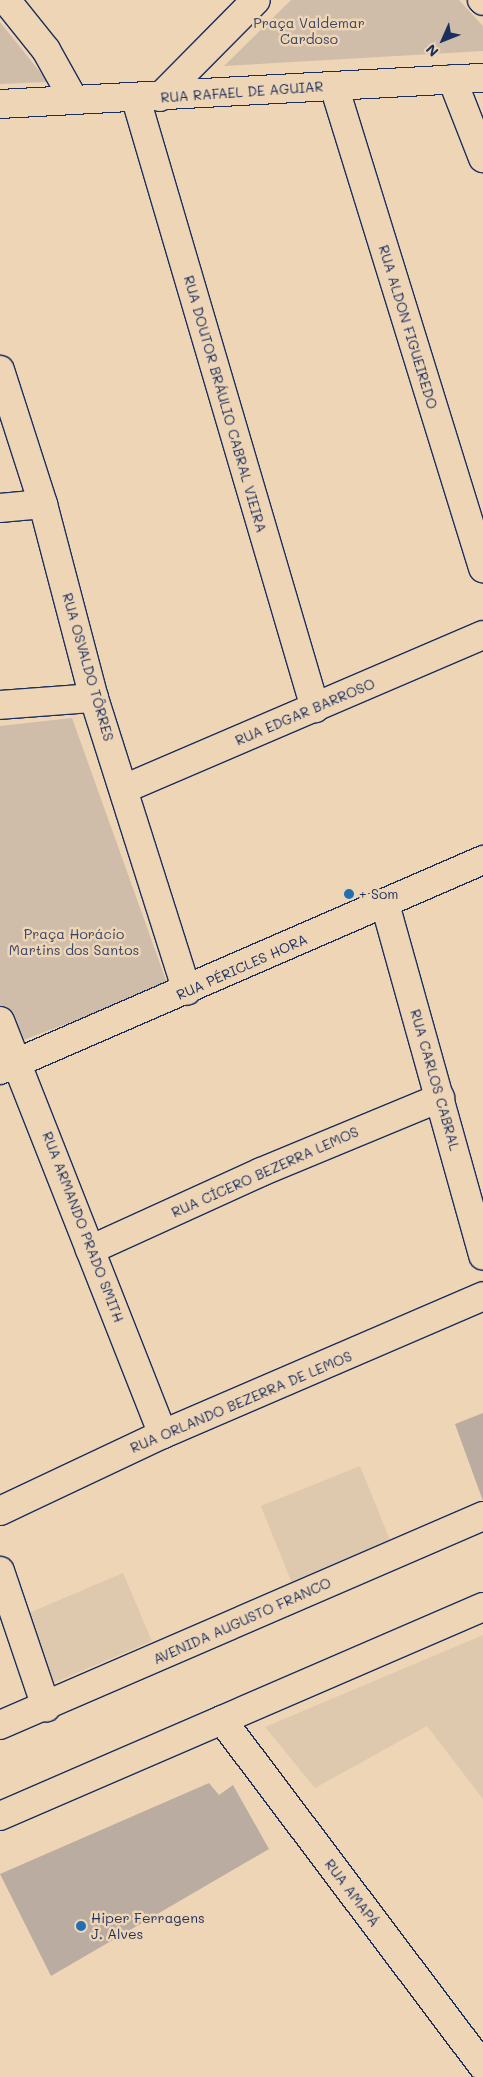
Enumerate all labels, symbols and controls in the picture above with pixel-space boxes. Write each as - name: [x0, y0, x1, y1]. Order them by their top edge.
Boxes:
- park label: Praça Valdemar Cardoso: [253, 15, 365, 48]
- north arrow: [418, 15, 468, 65]
- text: N: [421, 40, 442, 61]
- street label: RUA RAFAEL DE AGUIAR: [160, 78, 324, 106]
- street label: RUA ALDON FIGUEIREDO: [375, 243, 441, 411]
- street label: RUA DOUTOR BRÁULIO CABRAL VIEIRA: [180, 274, 270, 534]
- street label: RUA OSVALDO TÔRRES: [59, 591, 117, 743]
- street label: RUA EDGAR BARROSO: [233, 675, 377, 749]
- place label: + Som: [359, 886, 398, 902]
- marker: + Som: [343, 888, 355, 900]
- park label: Praça Horácio Martins dos Santos: [9, 926, 139, 959]
- street label: RUA PÉRICLES HORA: [174, 931, 310, 1003]
- street label: RUA CARLOS CABRAL: [407, 1007, 463, 1153]
- street label: RUA CÍCERO BEZERRA LEMOS: [169, 1123, 361, 1221]
- street label: RUA ARMANDO PRADO SMITH: [39, 1129, 127, 1325]
- street label: RUA ORLANDO BEZERRA DE LEMOS: [128, 1348, 354, 1456]
- street label: AVENIDA AUGUSTO FRANCO: [151, 1574, 333, 1668]
- street label: RUA AMAPÁ: [321, 1856, 383, 1930]
- place label: Hiper Ferragens J. Alves: [91, 1910, 205, 1942]
- marker: Hiper Ferragens J. Alves: [75, 1920, 87, 1932]

